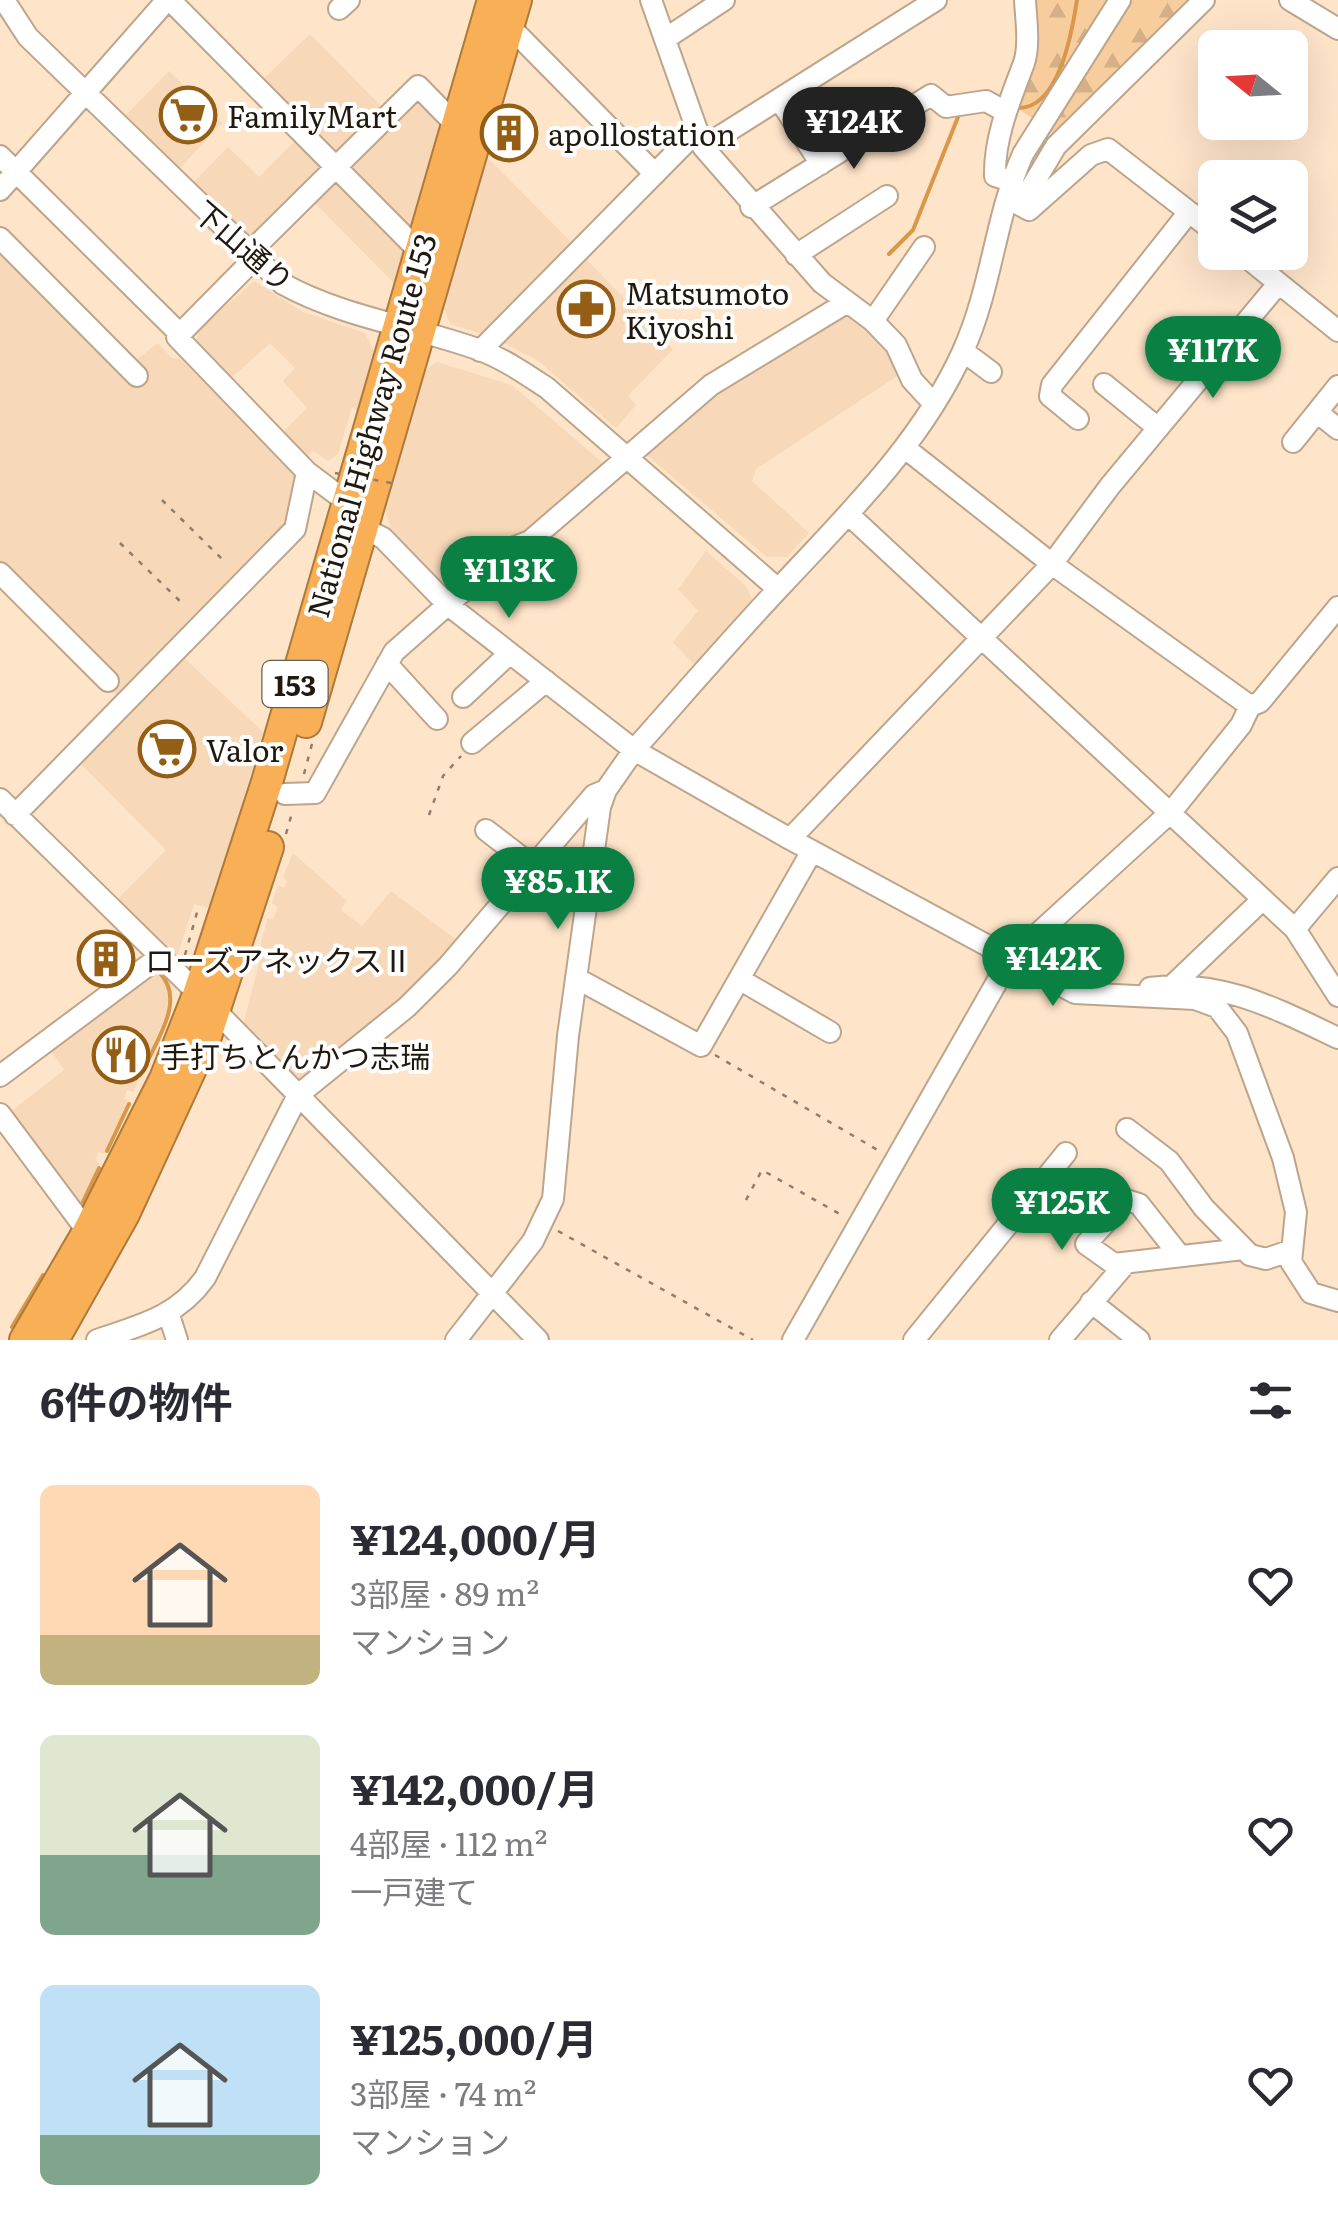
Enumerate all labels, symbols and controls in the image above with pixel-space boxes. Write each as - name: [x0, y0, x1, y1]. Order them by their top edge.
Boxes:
- north arrow: [1198, 30, 1308, 140]
- map controls: [1198, 30, 1308, 270]
- supermarket icon: FamilyMart: [158, 85, 218, 145]
- pin: ¥124K: [784, 87, 924, 172]
- place label: FamilyMart: [227, 93, 397, 137]
- text: ¥124K: [805, 95, 903, 143]
- building icon: apollostation: [479, 103, 539, 163]
- place label: apollostation: [548, 111, 736, 155]
- button: layers: [1198, 160, 1308, 270]
- street label: 下山通り: [185, 189, 305, 301]
- street label: National Highway Route 153: [294, 228, 446, 622]
- place label: Matsumoto Kiyoshi: [625, 270, 789, 348]
- pharmacy icon: Matsumoto Kiyoshi: [556, 279, 616, 339]
- pin: ¥117K: [1143, 316, 1283, 401]
- text: ¥117K: [1167, 324, 1259, 372]
- pin: ¥113K: [439, 536, 579, 621]
- text: ¥113K: [462, 544, 556, 592]
- road number: 153: [262, 661, 328, 707]
- supermarket icon: Valor: [137, 719, 197, 779]
- place label: Valor: [206, 727, 283, 771]
- pin: ¥85.1K: [477, 847, 639, 932]
- text: ¥85.1K: [504, 855, 613, 903]
- pin: ¥142K: [983, 924, 1123, 1009]
- building icon: ローズアネックスⅡ: [76, 929, 136, 989]
- text: ¥142K: [1004, 932, 1102, 980]
- place label: ローズアネックスⅡ: [145, 937, 413, 981]
- restaurant icon: 手打ちとんかつ志瑞: [91, 1025, 151, 1085]
- place label: 手打ちとんかつ志瑞: [160, 1033, 430, 1077]
- pin: ¥125K: [992, 1168, 1132, 1253]
- text: ¥125K: [1014, 1176, 1110, 1224]
- text: 6件の物件: [40, 1369, 233, 1431]
- icon: filters: [1243, 1373, 1298, 1428]
- text: ¥124,000/月: [350, 1506, 601, 1568]
- icon: home: [120, 1525, 240, 1645]
- icon: heart: [1243, 1558, 1298, 1613]
- text: 3部屋 · 89 m²: [350, 1568, 539, 1616]
- text: マンション: [350, 1616, 510, 1664]
- text: ¥142,000/月: [350, 1756, 599, 1818]
- icon: home: [120, 1775, 240, 1895]
- icon: heart: [1243, 1808, 1298, 1863]
- text: 4部屋 · 112 m²: [350, 1818, 548, 1866]
- text: 一戸建て: [350, 1866, 478, 1914]
- text: ¥125,000/月: [350, 2006, 598, 2068]
- icon: home: [120, 2025, 240, 2145]
- icon: heart: [1243, 2058, 1298, 2113]
- text: 3部屋 · 74 m²: [350, 2068, 537, 2116]
- text: マンション: [350, 2116, 510, 2164]

